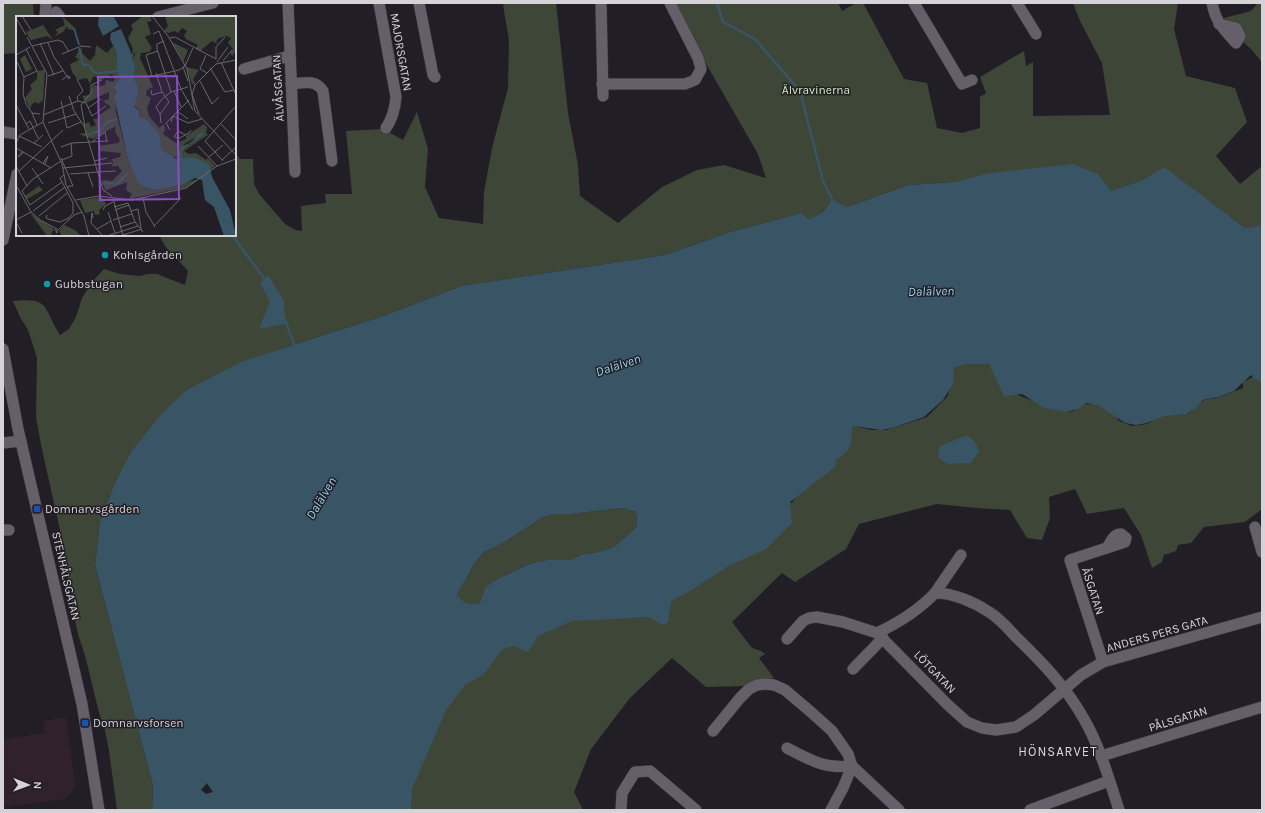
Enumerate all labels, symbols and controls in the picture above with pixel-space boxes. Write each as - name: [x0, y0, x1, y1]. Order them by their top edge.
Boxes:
- street label: MAJORSGATAN: [387, 12, 415, 92]
- inset map: [16, 16, 236, 236]
- street label: ÄLVÅSGATAN: [269, 54, 287, 122]
- park label: Älvravinerna: [782, 83, 850, 97]
- place label: Kohlsgården: [113, 248, 182, 262]
- marker: Kohlsgården: [100, 250, 110, 260]
- place label: Gubbstugan: [55, 277, 123, 291]
- marker: Gubbstugan: [42, 279, 52, 289]
- water label: Dalälven: [908, 283, 954, 299]
- water label: Dalälven: [594, 351, 642, 379]
- water label: Dalälven: [303, 474, 339, 522]
- place label: Domnarvsgården: [45, 502, 139, 516]
- marker: Domnarvsgården: [32, 504, 42, 514]
- street label: STENHÅLSGATAN: [49, 530, 83, 622]
- street label: ÅSGATAN: [1079, 566, 1107, 616]
- street label: ANDERS PERS GATA: [1105, 613, 1209, 655]
- street label: LÖTGATAN: [911, 648, 959, 696]
- street label: PÅLSGATAN: [1147, 703, 1209, 735]
- place label: Domnarvsforsen: [93, 716, 184, 730]
- marker: Domnarvsforsen: [80, 718, 90, 728]
- district label: HÖNSARVET: [1018, 743, 1098, 759]
- north arrow: [8, 765, 48, 805]
- text: N: [31, 781, 44, 789]

